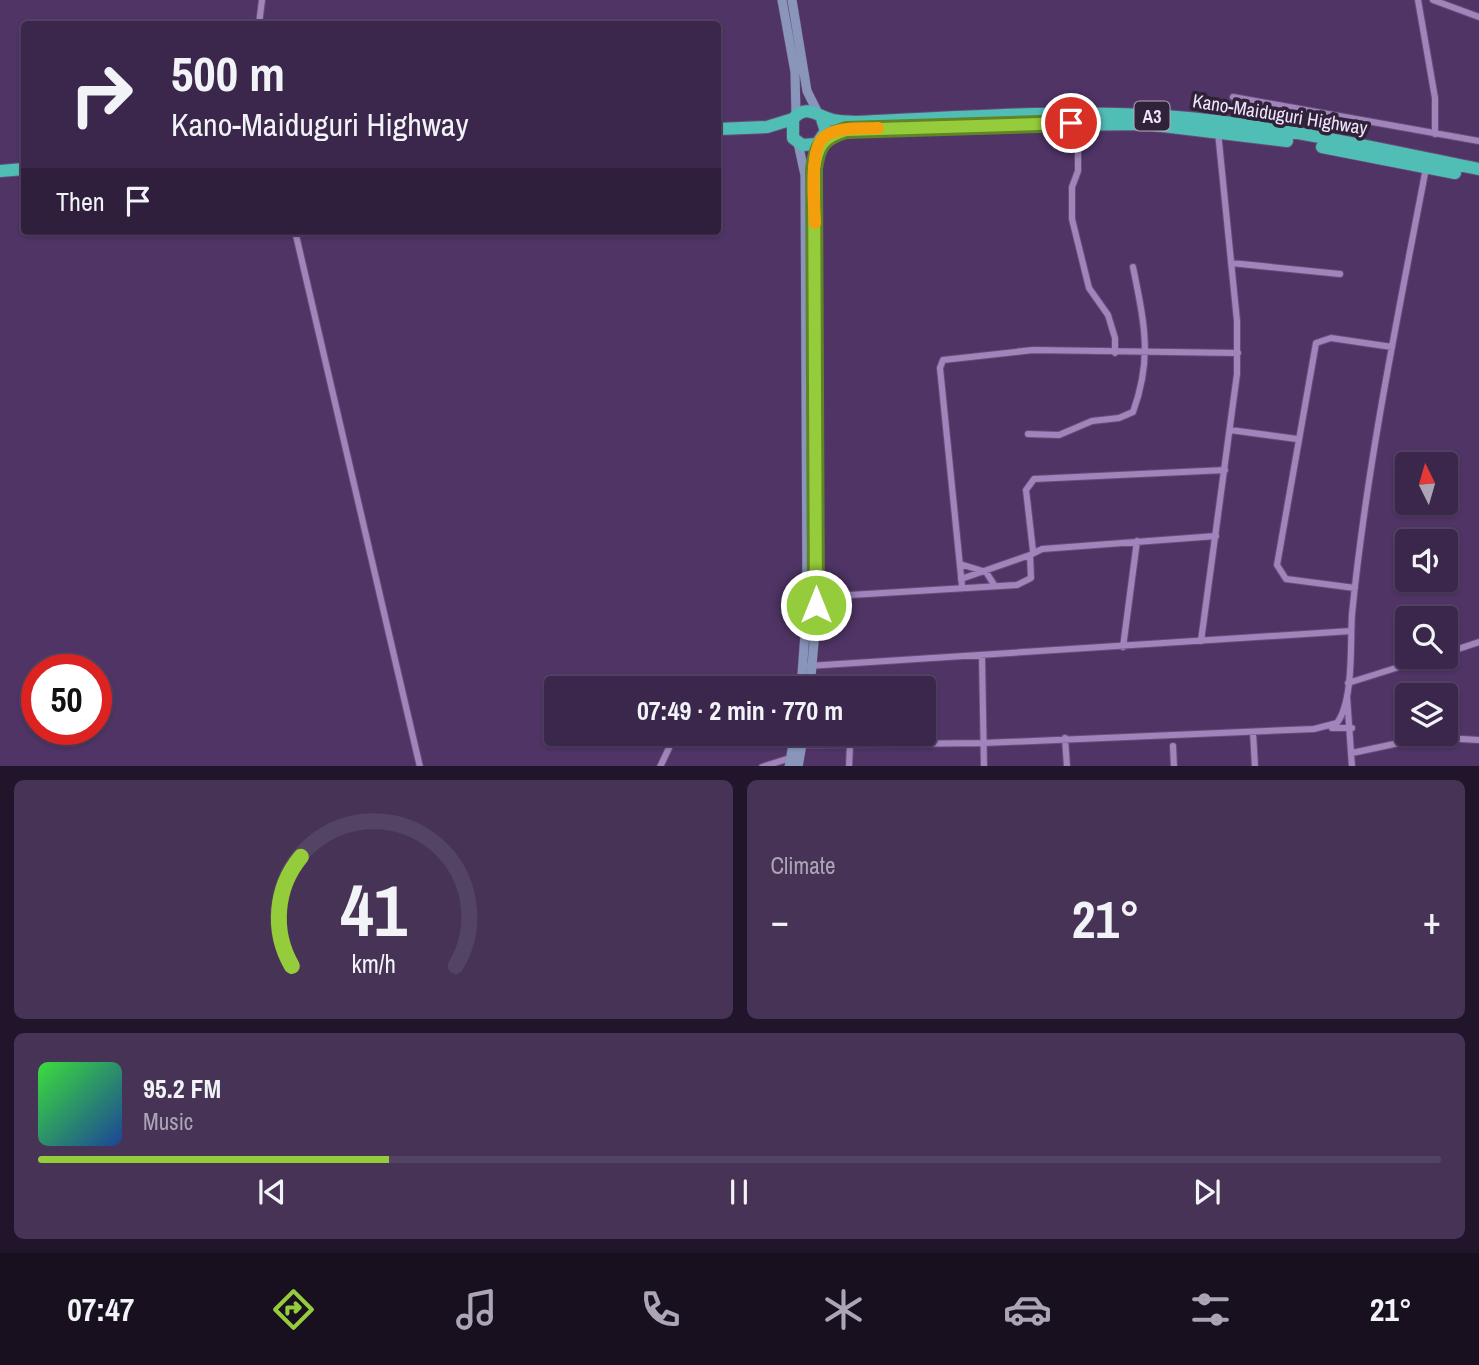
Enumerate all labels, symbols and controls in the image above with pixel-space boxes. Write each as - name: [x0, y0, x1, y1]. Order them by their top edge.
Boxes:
- text: 500 m: [171, 40, 285, 106]
- icon: right: [56, 49, 147, 140]
- street label: Kano-Maiduguri Highway: [1191, 87, 1369, 141]
- pin: [1041, 93, 1101, 153]
- road number: A3: [1134, 102, 1170, 131]
- text: Kano-Maiduguri Highway: [171, 103, 469, 146]
- icon: arrive: [1052, 104, 1090, 142]
- icon: arrive: [119, 182, 157, 220]
- text: Then: [56, 184, 105, 219]
- north arrow: [1395, 452, 1458, 514]
- map controls: [1395, 452, 1458, 746]
- button: sound: [1395, 529, 1458, 592]
- position arrow: [779, 568, 853, 642]
- button: search: [1395, 606, 1458, 669]
- speed limit sign: 50: [21, 654, 112, 745]
- button: layers: [1395, 683, 1458, 746]
- text: 07:49 · 2 min · 770 m: [637, 693, 843, 728]
- text: Climate: [771, 850, 835, 881]
- text: 41: [340, 861, 407, 959]
- text: 21°: [1072, 884, 1140, 954]
- text: −: [771, 895, 789, 946]
- text: +: [1423, 895, 1441, 946]
- text: km/h: [351, 946, 395, 980]
- text: 95.2 FM: [143, 1071, 221, 1106]
- text: Music: [143, 1106, 193, 1137]
- icon: previous: [253, 1173, 291, 1211]
- icon: pause: [720, 1173, 758, 1211]
- icon: next: [1188, 1173, 1226, 1211]
- icon: directions: [269, 1285, 318, 1334]
- icon: music: [452, 1285, 501, 1334]
- icon: phone: [636, 1285, 685, 1334]
- icon: climate: [819, 1285, 868, 1334]
- icon: car: [1003, 1285, 1052, 1334]
- icon: filters: [1186, 1285, 1235, 1334]
- text: 07:47: [67, 1288, 134, 1331]
- text: 21°: [1370, 1288, 1412, 1331]

